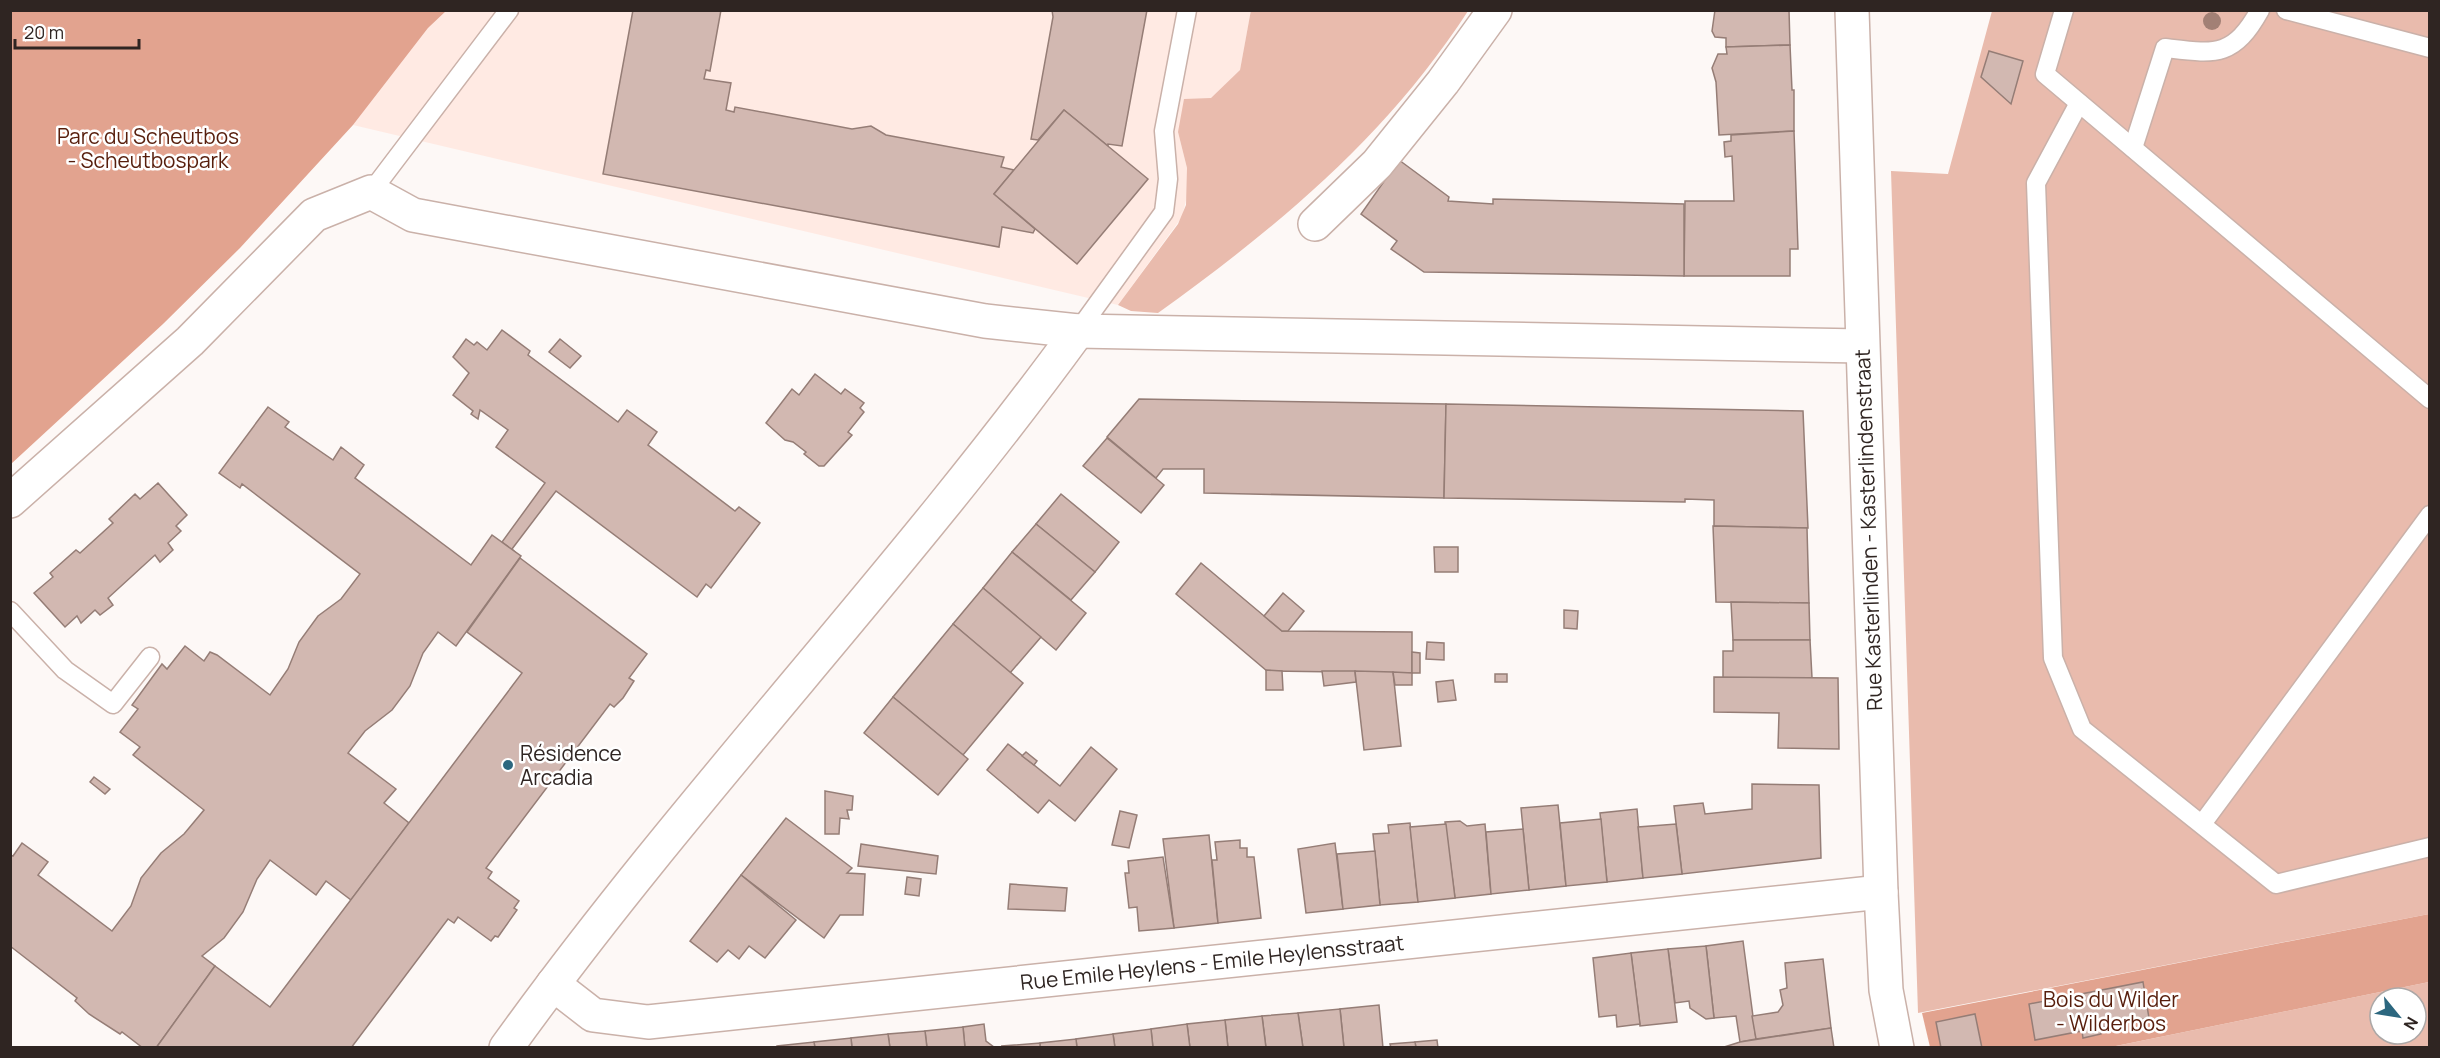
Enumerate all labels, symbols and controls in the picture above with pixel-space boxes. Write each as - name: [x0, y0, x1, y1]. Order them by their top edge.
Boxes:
- scale bar: [15, 12, 140, 50]
- text: 20 m: [24, 20, 64, 44]
- park label: Parc du Scheutbos - Scheutbospark: [57, 122, 239, 174]
- street label: Rue Kasterlinden - Kasterlindenstraat: [1848, 349, 1888, 711]
- place label: Résidence Arcadia: [520, 739, 622, 791]
- marker: Résidence Arcadia: [501, 758, 515, 772]
- street label: Rue Emile Heylens - Emile Heylensstraat: [1019, 928, 1405, 996]
- park label: Bois du Wilder - Wilderbos: [2043, 985, 2179, 1037]
- north arrow: [2368, 986, 2428, 1046]
- text: N: [2399, 1013, 2423, 1034]

